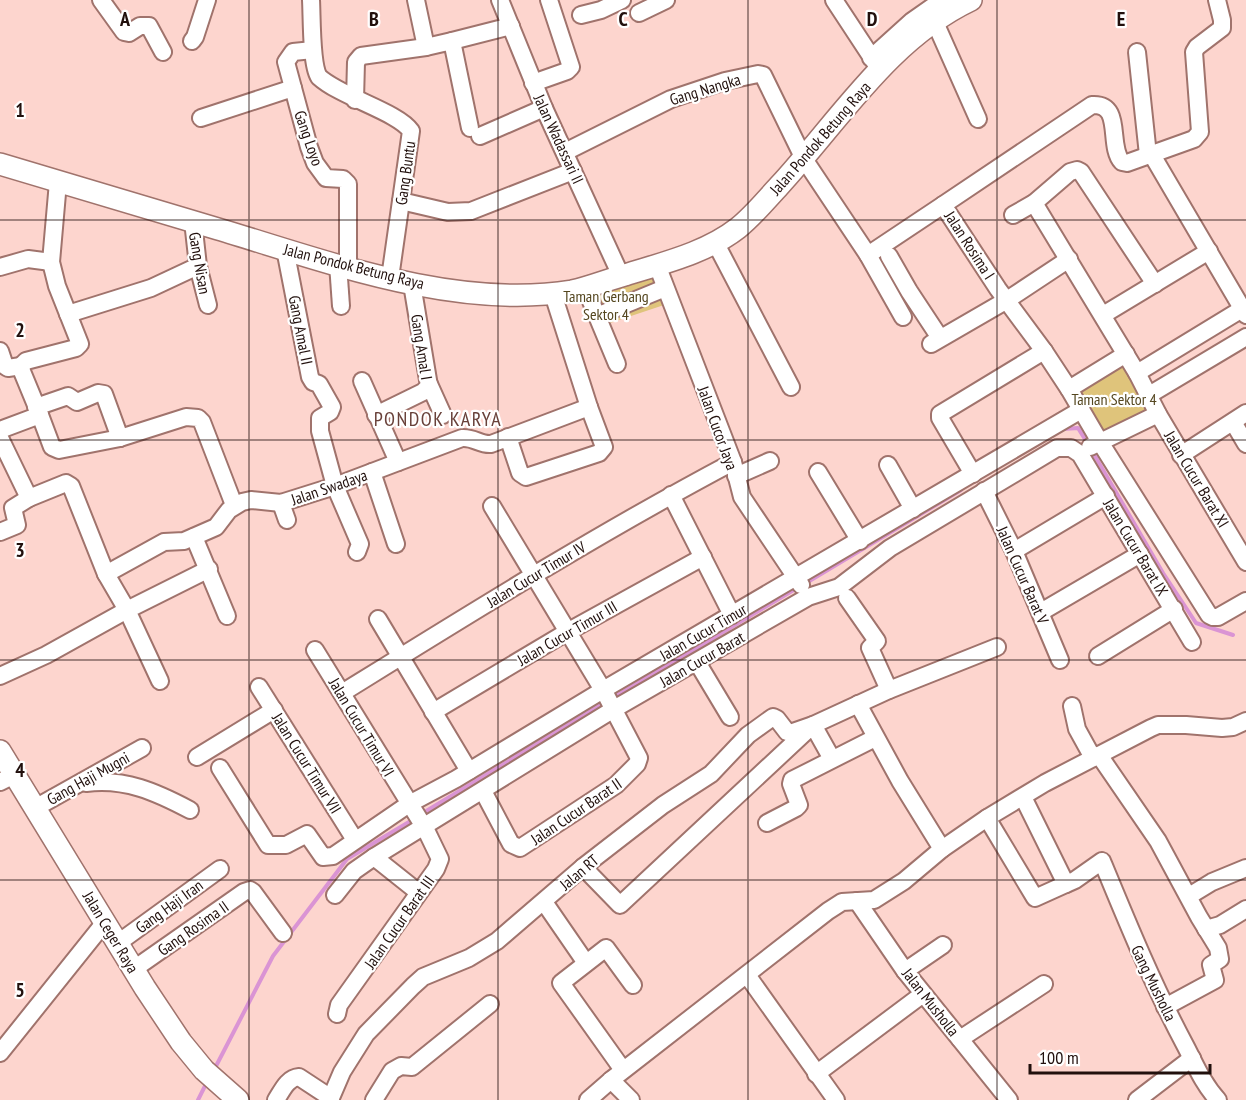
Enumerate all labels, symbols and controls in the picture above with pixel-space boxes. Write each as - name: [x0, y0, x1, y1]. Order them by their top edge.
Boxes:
- text: A: [119, 6, 131, 32]
- text: B: [369, 6, 379, 32]
- text: C: [618, 6, 628, 32]
- text: D: [867, 6, 878, 32]
- text: E: [1117, 6, 1125, 32]
- street label: Gang Nangka: [667, 69, 743, 109]
- street label: Jalan Pondok Betung Raya: [765, 77, 875, 200]
- street label: Jalan Wadassari II: [529, 90, 588, 187]
- text: 1: [15, 97, 25, 123]
- street label: Gang Loyo: [290, 108, 328, 168]
- street label: Gang Buntu: [391, 140, 419, 206]
- street label: Jalan Rosima I: [940, 206, 1000, 283]
- street label: Gang Nisan: [185, 230, 215, 296]
- street label: Jalan Pondok Betung Raya: [281, 239, 426, 293]
- park label: Taman Gerbang Sektor 4: [563, 286, 649, 324]
- street label: Gang Amal II: [284, 294, 318, 366]
- street label: Gang Amal I: [407, 313, 437, 381]
- text: 2: [15, 317, 25, 343]
- street label: Jalan Cucor Jaya: [693, 382, 742, 473]
- park label: Taman Sektor 4: [1071, 389, 1157, 409]
- district label: PONDOK KARYA: [374, 406, 502, 432]
- street label: Jalan Cucur Barat XI: [1160, 426, 1234, 531]
- street label: Jalan Swadaya: [287, 465, 370, 510]
- street label: Jalan Cucur Barat IX: [1099, 494, 1173, 599]
- street label: Jalan Cucur Barat V: [992, 522, 1054, 627]
- street label: Jalan Cucur Timur IV: [482, 536, 590, 612]
- text: 3: [15, 537, 25, 563]
- street label: Jalan Cucur Timur III: [513, 596, 620, 670]
- street label: Jalan Cucur Timur: [655, 599, 751, 665]
- street label: Jalan Cucur Barat: [655, 626, 748, 692]
- street label: Jalan Cucur Timur VI: [324, 673, 399, 780]
- street label: Jalan Cucur Timur VII: [267, 708, 346, 817]
- street label: Gang Haji Mugni: [43, 747, 133, 809]
- text: 4: [15, 757, 25, 783]
- street label: Jalan Cucur Barat II: [526, 773, 625, 849]
- street label: Jalan RT: [555, 850, 603, 895]
- street label: Jalan Cucur Barat III: [359, 872, 438, 973]
- street label: Gang Haji Iran: [131, 875, 207, 937]
- street label: Jalan Ceger Raya: [78, 887, 143, 977]
- street label: Gang Rosima II: [154, 896, 232, 960]
- street label: Gang Musholla: [1127, 942, 1181, 1024]
- street label: Jalan Musholla: [898, 963, 964, 1040]
- text: 5: [15, 977, 25, 1003]
- scale bar: [1030, 1037, 1210, 1075]
- text: 100 m: [1039, 1046, 1079, 1069]

